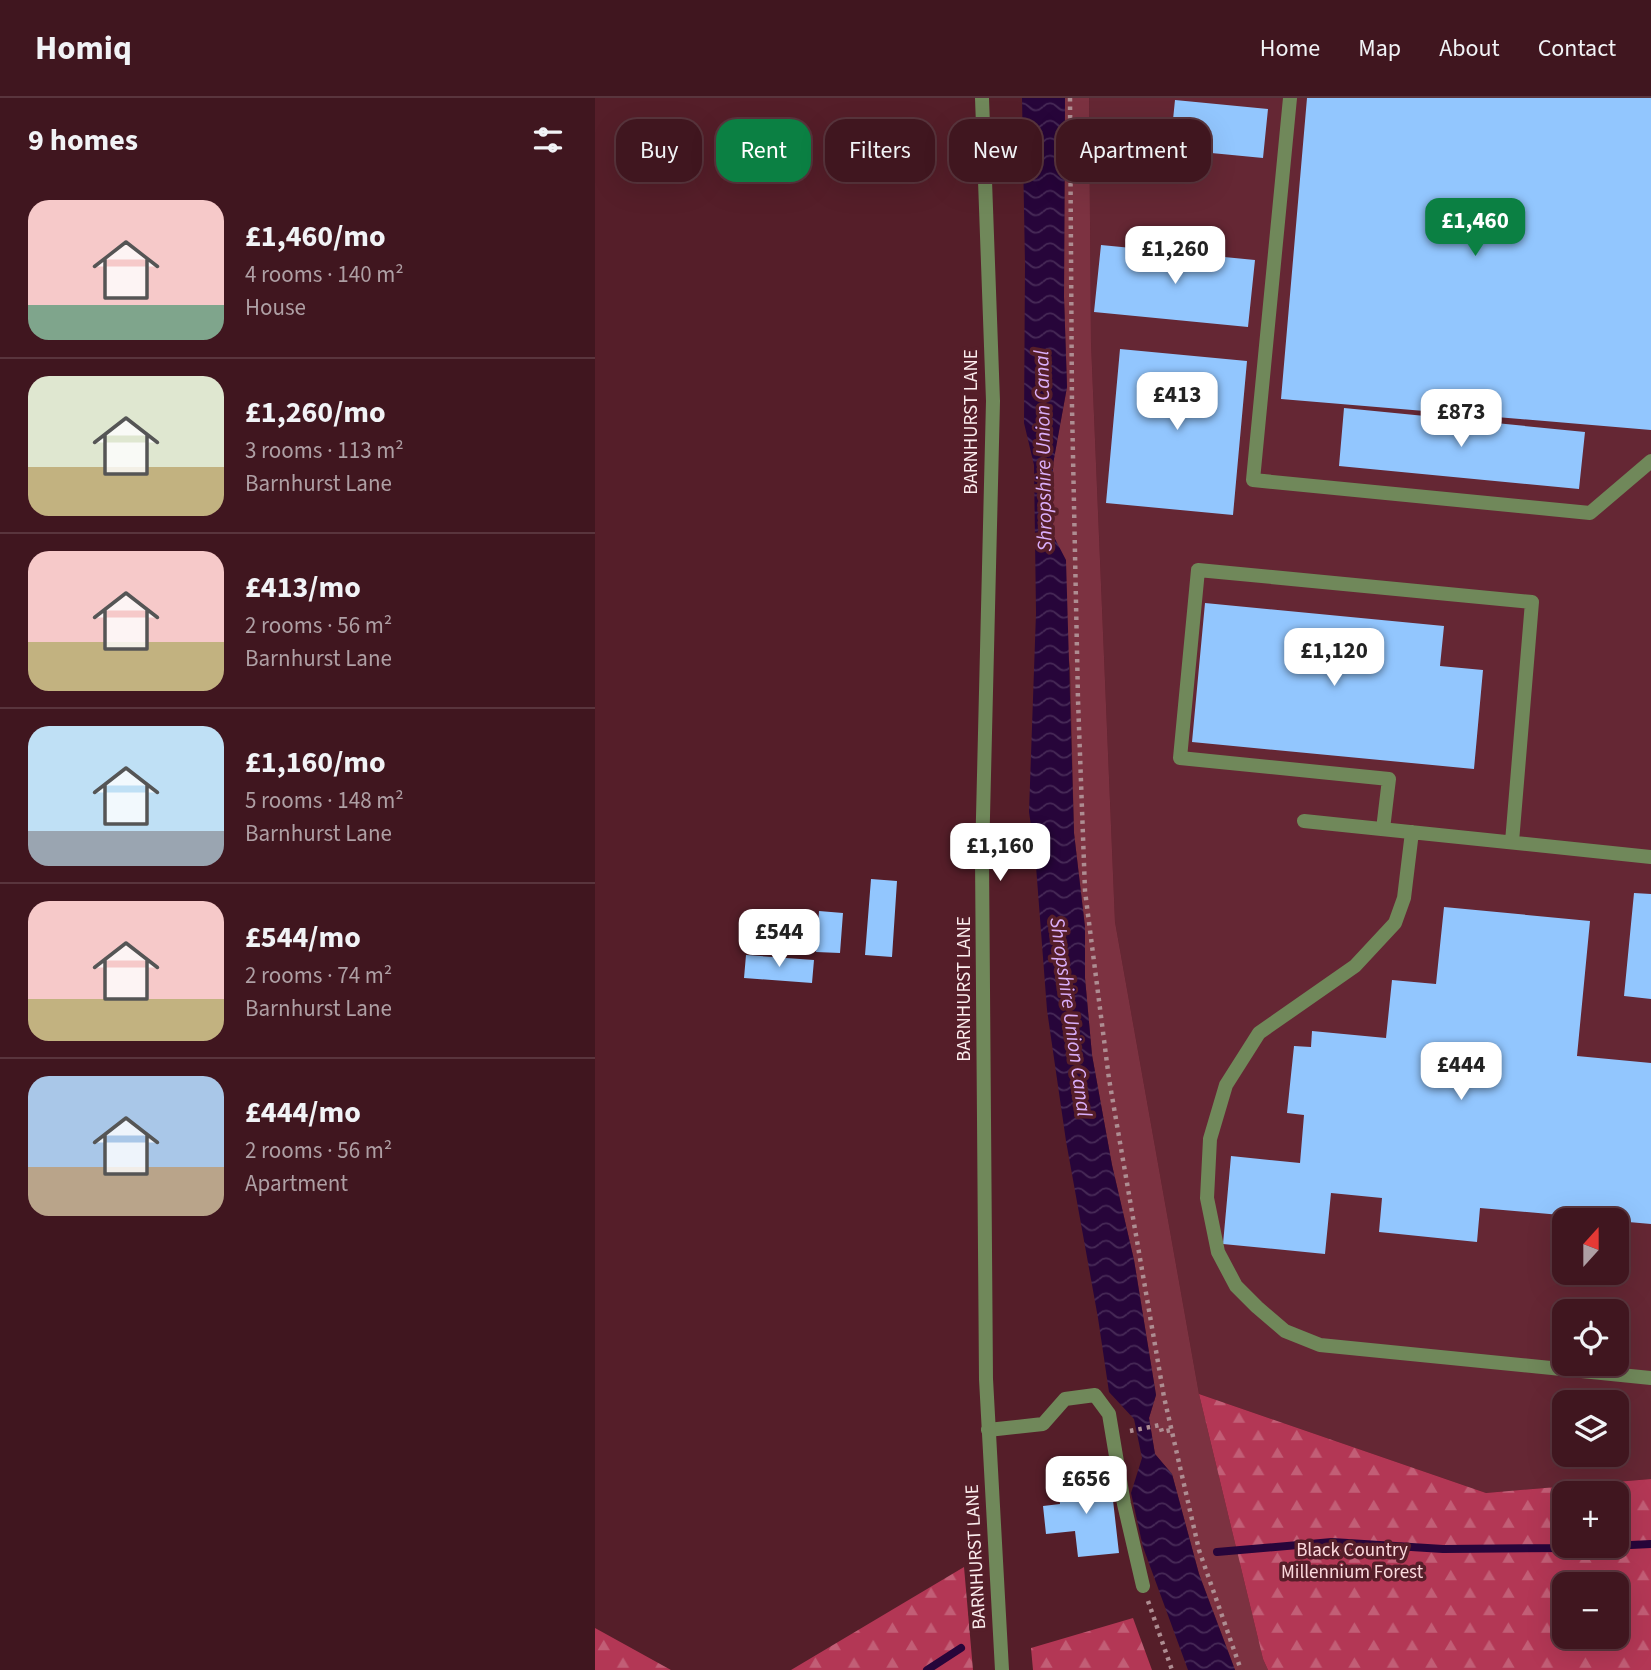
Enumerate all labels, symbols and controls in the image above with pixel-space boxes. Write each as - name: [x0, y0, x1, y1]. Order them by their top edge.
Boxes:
- text: Homiq: [35, 25, 132, 72]
- text: Home: [1260, 31, 1320, 66]
- text: Map: [1358, 31, 1401, 66]
- text: About: [1439, 31, 1500, 66]
- text: Contact: [1538, 31, 1616, 66]
- text: 9 homes: [28, 119, 138, 162]
- chip: Buy: [616, 119, 702, 182]
- chip: Rent: [716, 119, 811, 182]
- chip: Filters: [825, 119, 935, 182]
- chip: New: [949, 119, 1042, 182]
- chip: Apartment: [1056, 119, 1211, 182]
- icon: filters: [529, 121, 567, 159]
- pin: £1,460: [1418, 198, 1532, 258]
- text: £1,460: [1441, 204, 1509, 237]
- text: £1,460/mo: [245, 215, 386, 258]
- pin: £1,260: [1118, 226, 1232, 286]
- icon: home: [84, 228, 168, 312]
- text: £1,260: [1141, 232, 1209, 265]
- text: 4 rooms · 140 m²: [245, 258, 404, 291]
- text: House: [245, 291, 306, 324]
- street label: BARNHURST LANE: [958, 349, 985, 495]
- water label: Shropshire Union Canal: [1026, 349, 1060, 552]
- pin: £413: [1136, 372, 1218, 432]
- text: £413: [1153, 378, 1201, 411]
- pin: £873: [1420, 390, 1502, 449]
- text: £1,260/mo: [245, 391, 386, 434]
- text: £873: [1437, 395, 1485, 428]
- icon: home: [84, 404, 168, 488]
- text: 3 rooms · 113 m²: [245, 434, 404, 467]
- text: Barnhurst Lane: [245, 467, 392, 500]
- text: £413/mo: [245, 566, 361, 609]
- icon: home: [84, 579, 168, 663]
- text: 2 rooms · 56 m²: [245, 609, 392, 642]
- pin: £1,120: [1277, 628, 1391, 688]
- text: £1,120: [1300, 634, 1368, 667]
- text: Barnhurst Lane: [245, 642, 392, 675]
- text: £1,160/mo: [245, 741, 386, 784]
- icon: home: [84, 754, 168, 838]
- text: 5 rooms · 148 m²: [245, 784, 404, 817]
- text: Barnhurst Lane: [245, 817, 392, 850]
- pin: £1,160: [943, 824, 1057, 883]
- text: £1,160: [966, 829, 1034, 862]
- pin: £544: [738, 910, 820, 969]
- text: £544: [755, 915, 803, 948]
- water label: Shropshire Union Canal: [1042, 915, 1100, 1120]
- text: £544/mo: [245, 916, 361, 959]
- street label: BARNHURST LANE: [951, 916, 978, 1062]
- icon: home: [84, 929, 168, 1013]
- text: 2 rooms · 74 m²: [245, 959, 392, 992]
- text: Barnhurst Lane: [245, 992, 392, 1025]
- pin: £444: [1420, 1042, 1502, 1102]
- text: £444: [1437, 1048, 1485, 1081]
- text: £444/mo: [245, 1091, 361, 1134]
- icon: home: [84, 1104, 168, 1188]
- text: 2 rooms · 56 m²: [245, 1134, 392, 1167]
- text: Apartment: [245, 1167, 348, 1200]
- north arrow: [1552, 1208, 1629, 1284]
- map controls: [1552, 1208, 1629, 1649]
- button: locate: [1552, 1299, 1629, 1376]
- button: layers: [1552, 1390, 1629, 1467]
- pin: £656: [1045, 1456, 1127, 1516]
- text: £656: [1062, 1462, 1110, 1495]
- button: +: [1552, 1481, 1629, 1558]
- street label: BARNHURST LANE: [959, 1484, 993, 1630]
- park label: Black Country Millennium Forest: [1281, 1537, 1424, 1586]
- button: −: [1552, 1572, 1629, 1649]

